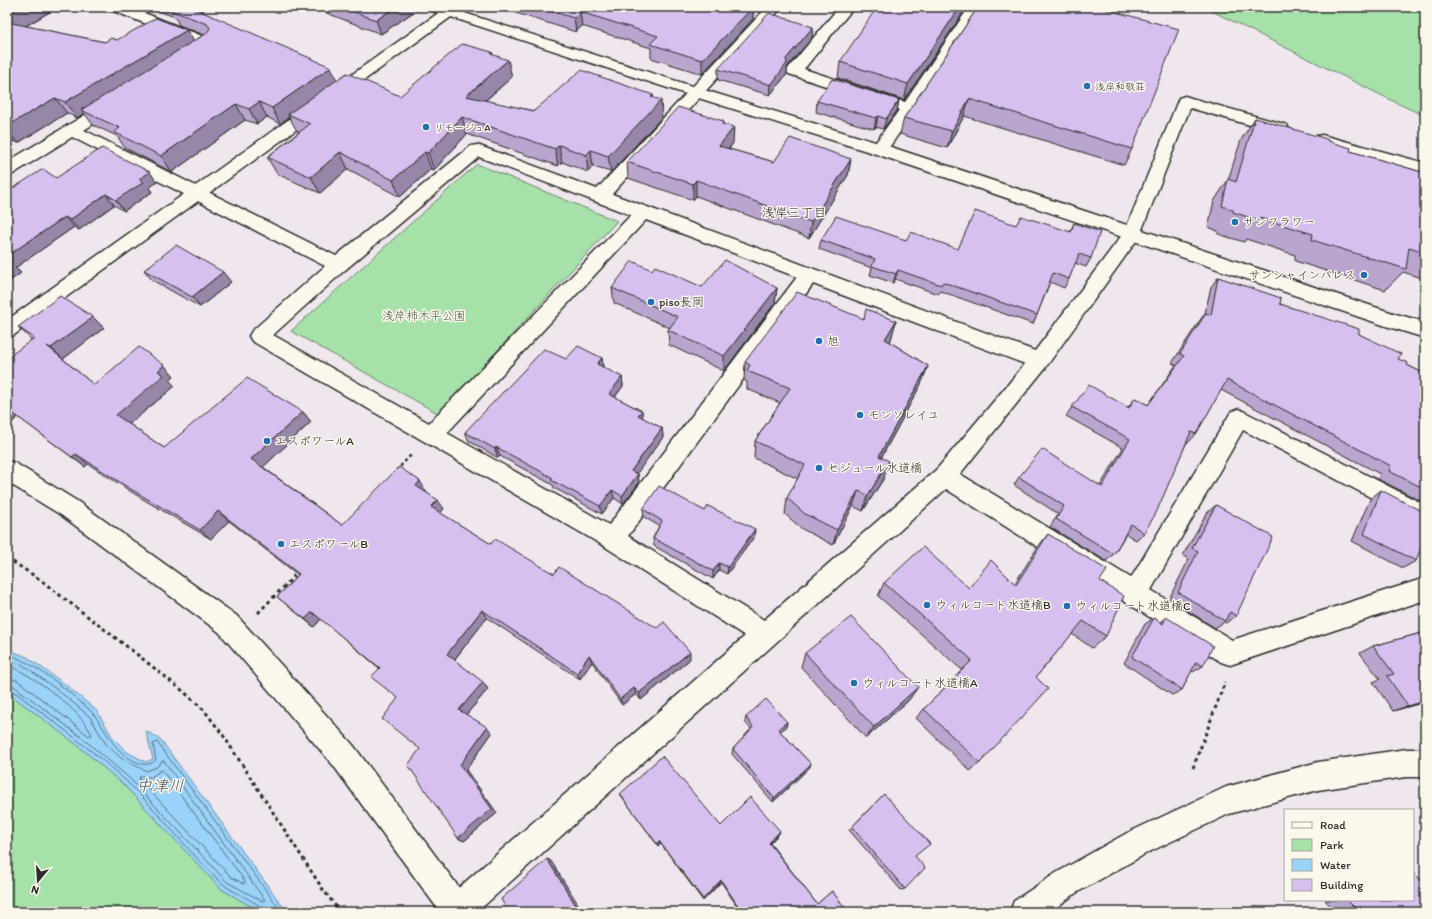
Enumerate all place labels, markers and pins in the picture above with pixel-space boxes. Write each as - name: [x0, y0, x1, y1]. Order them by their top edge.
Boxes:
- place label: 浅岸和敬荘: [1095, 80, 1145, 93]
- marker: 浅岸和敬荘: [1082, 81, 1092, 91]
- place label: リモージュA: [434, 121, 491, 134]
- marker: リモージュA: [421, 122, 431, 132]
- place label: サンフラワー: [1243, 215, 1315, 229]
- marker: サンフラワー: [1230, 217, 1240, 227]
- place label: サンシャインパレス: [1248, 268, 1356, 282]
- marker: サンシャインパレス: [1359, 270, 1369, 280]
- place label: piso長岡: [659, 295, 704, 309]
- marker: piso長岡: [646, 297, 656, 307]
- place label: 旭: [827, 334, 839, 348]
- marker: 旭: [814, 336, 824, 346]
- place label: モンソレイユ: [868, 408, 939, 422]
- marker: モンソレイユ: [855, 410, 865, 420]
- place label: エスポワールA: [275, 434, 354, 448]
- marker: エスポワールA: [262, 436, 272, 446]
- place label: セジュール水道橋: [827, 461, 922, 475]
- marker: セジュール水道橋: [814, 463, 824, 473]
- place label: エスポワールB: [289, 537, 368, 551]
- marker: エスポワールB: [276, 539, 286, 549]
- place label: ウィルコート水道橋B: [935, 598, 1051, 612]
- place label: ウィルコート水道橋C: [1075, 599, 1191, 613]
- marker: ウィルコート水道橋B: [922, 600, 932, 610]
- marker: ウィルコート水道橋C: [1062, 601, 1072, 611]
- place label: ウィルコート水道橋A: [862, 676, 978, 690]
- marker: ウィルコート水道橋A: [849, 678, 859, 688]

